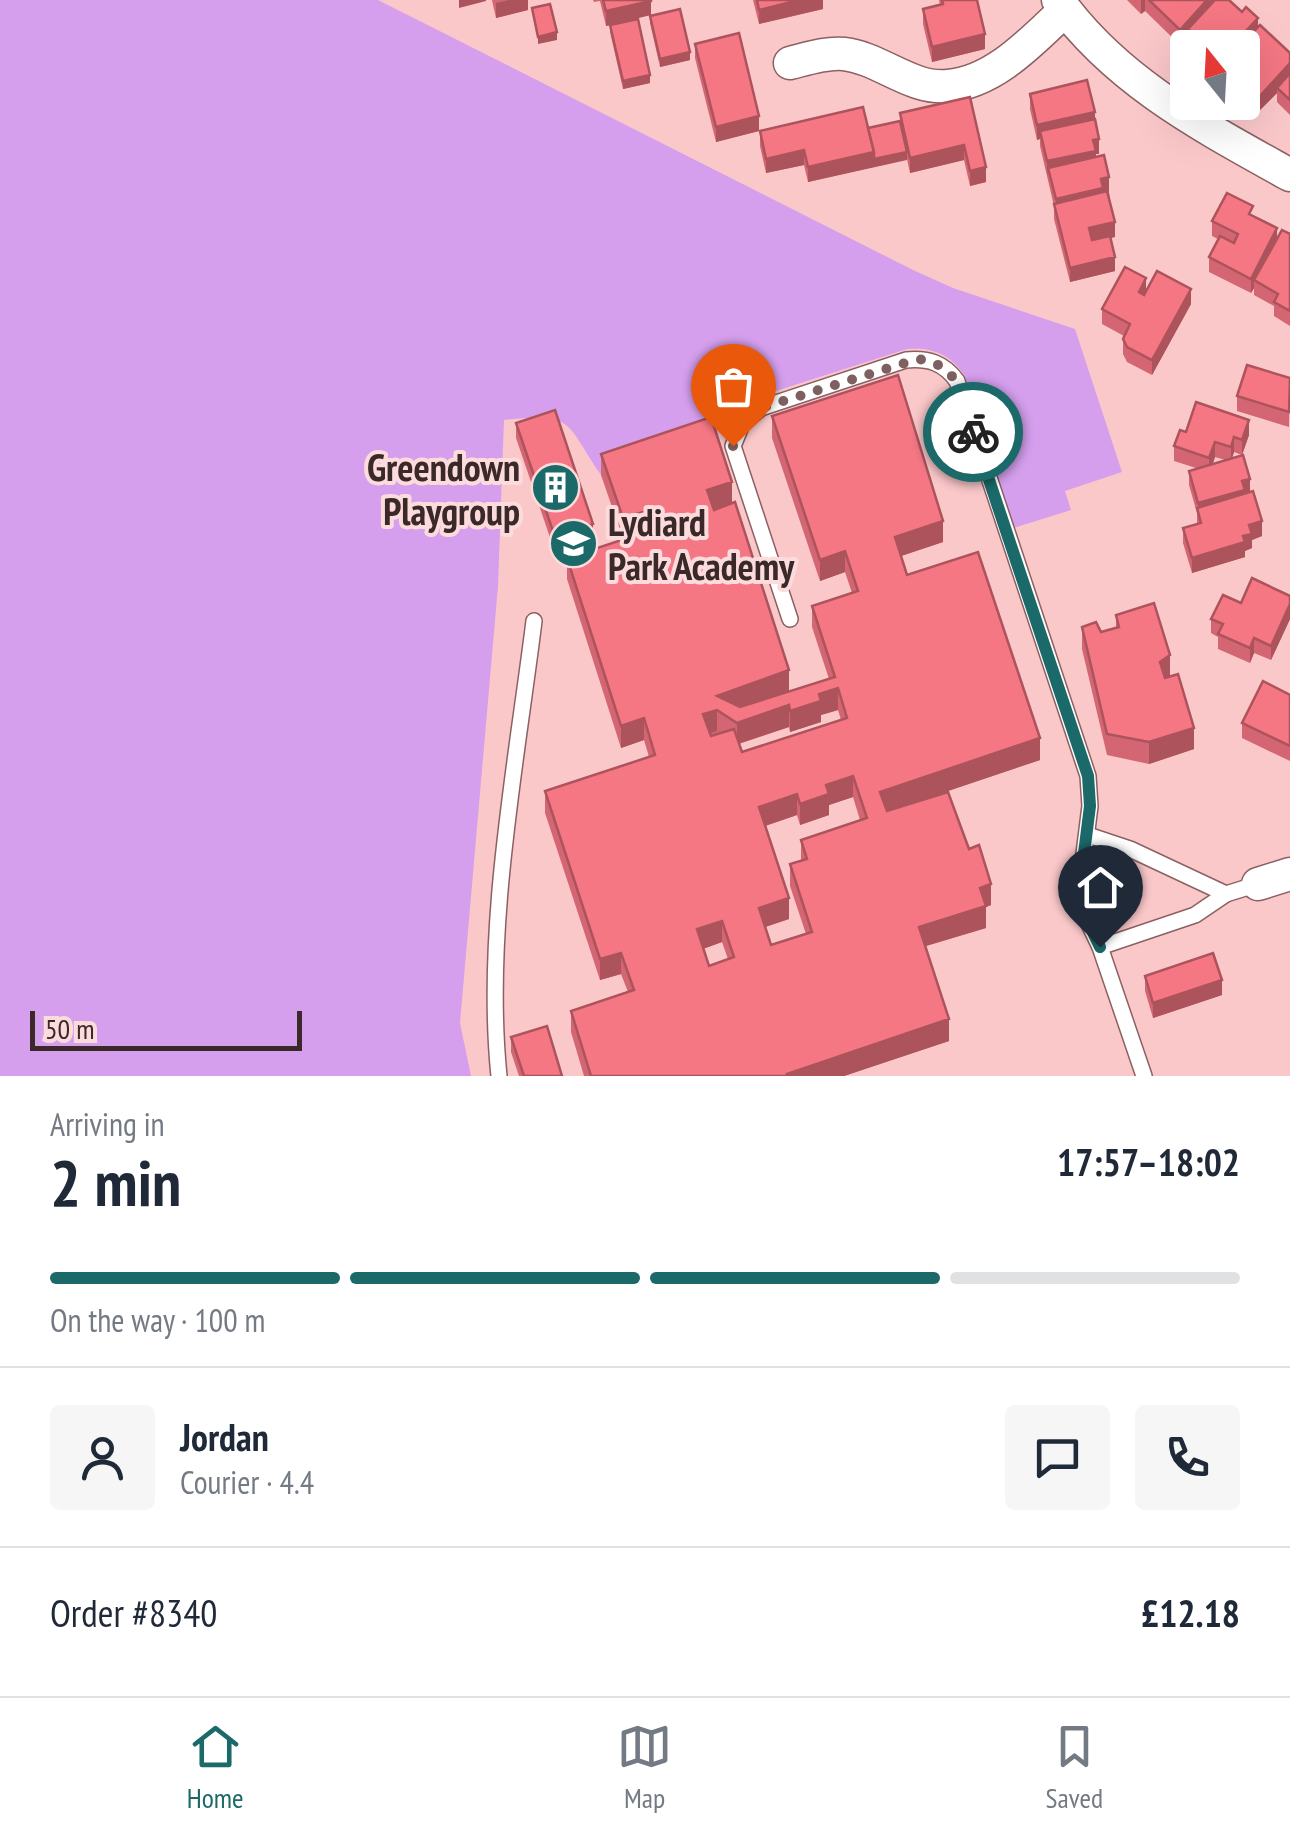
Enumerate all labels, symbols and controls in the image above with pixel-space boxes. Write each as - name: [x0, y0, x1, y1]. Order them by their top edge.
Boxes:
- north arrow: [1170, 30, 1260, 120]
- map controls: [1170, 30, 1260, 120]
- pin: [691, 344, 776, 447]
- icon: bag: [706, 359, 761, 414]
- courier: [923, 382, 1023, 482]
- icon: bike: [946, 405, 1001, 460]
- place label: Greendown Playgroup: [367, 442, 520, 535]
- building icon: Greendown Playgroup: [529, 462, 581, 514]
- place label: Lydiard Park Academy: [608, 497, 795, 590]
- school or university icon: Lydiard Park Academy: [547, 517, 599, 569]
- pin: [1058, 845, 1143, 948]
- icon: home: [1073, 860, 1128, 915]
- scale bar: [30, 1006, 302, 1050]
- text: 50 m: [45, 1010, 94, 1047]
- text: Arriving in: [50, 1103, 165, 1145]
- text: 17:57–18:02: [1057, 1137, 1240, 1186]
- text: 2 min: [50, 1140, 181, 1224]
- text: On the way · 100 m: [50, 1299, 265, 1341]
- button: person: [50, 1405, 155, 1510]
- button: chat: [1005, 1405, 1110, 1510]
- button: phone: [1135, 1405, 1240, 1510]
- text: Jordan: [180, 1412, 269, 1461]
- text: Courier · 4.4: [180, 1461, 314, 1503]
- text: Order #8340: [50, 1588, 217, 1637]
- text: £12.18: [1141, 1588, 1240, 1637]
- tab: Home: [187, 1719, 244, 1816]
- tab: Map: [617, 1719, 672, 1816]
- tab: Saved: [1046, 1719, 1103, 1816]

